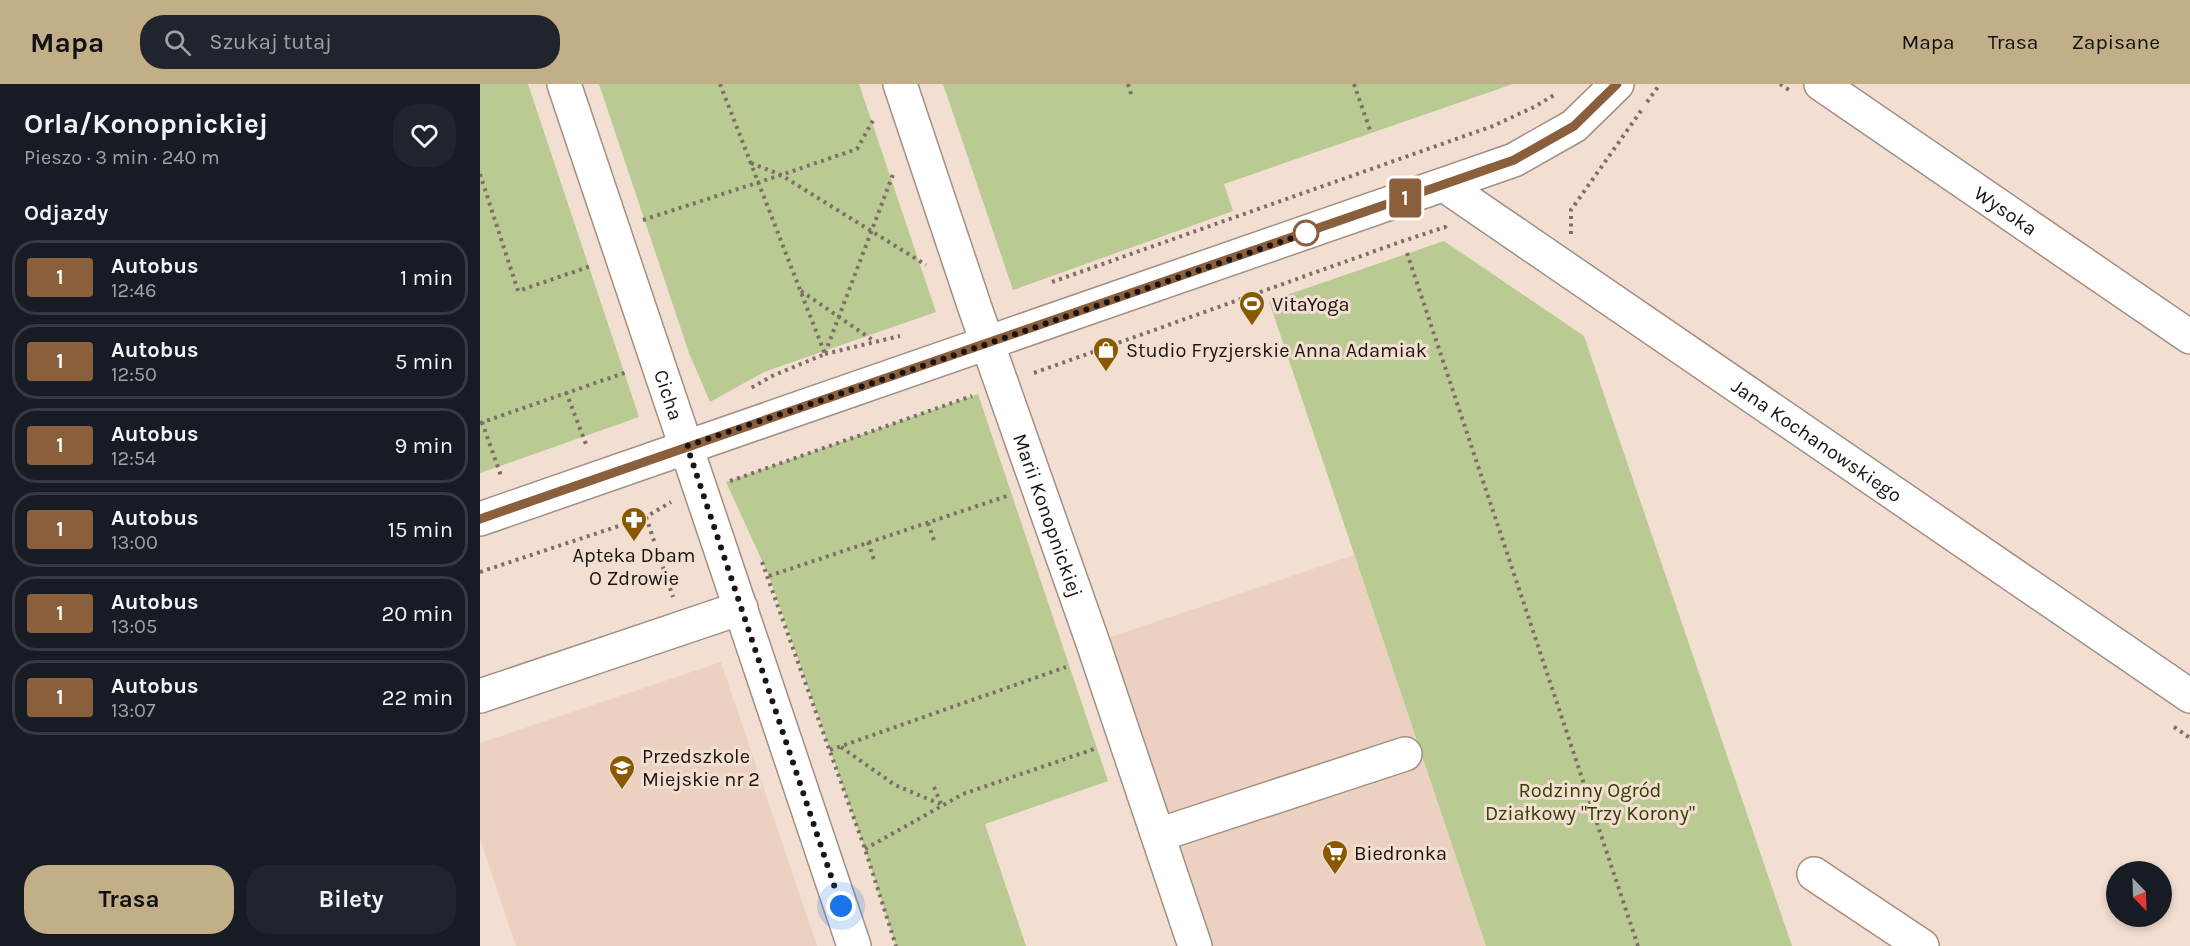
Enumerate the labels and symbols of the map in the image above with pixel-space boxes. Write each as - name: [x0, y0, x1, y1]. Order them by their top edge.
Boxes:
- line badge: 1: [1386, 178, 1424, 218]
- street label: Wysoka: [1970, 182, 2041, 241]
- unlabelled marker: [1293, 220, 1319, 246]
- sports icon: VitaYoga: [1237, 289, 1267, 327]
- place label: VitaYoga: [1272, 293, 1350, 316]
- shop icon: Studio Fryzjerskie Anna Adamiak: [1091, 335, 1121, 373]
- place label: Studio Fryzjerskie Anna Adamiak: [1126, 339, 1427, 362]
- street label: Cicha: [649, 367, 687, 423]
- street label: Jana Kochanowskiego: [1727, 374, 1906, 507]
- street label: Marii Konopnickiej: [1008, 431, 1087, 600]
- pharmacy icon: Apteka Dbam O Zdrowie: [619, 505, 649, 543]
- place label: Apteka Dbam O Zdrowie: [573, 544, 695, 590]
- place label: Przedszkole Miejskie nr 2: [642, 745, 760, 791]
- school or university icon: Przedszkole Miejskie nr 2: [607, 753, 637, 791]
- park label: Rodzinny Ogród Działkowy "Trzy Korony": [1485, 779, 1695, 825]
- supermarket icon: Biedronka: [1320, 838, 1350, 876]
- place label: Biedronka: [1354, 842, 1447, 865]
- north arrow: [2106, 861, 2172, 927]
- your location: [826, 891, 856, 921]

